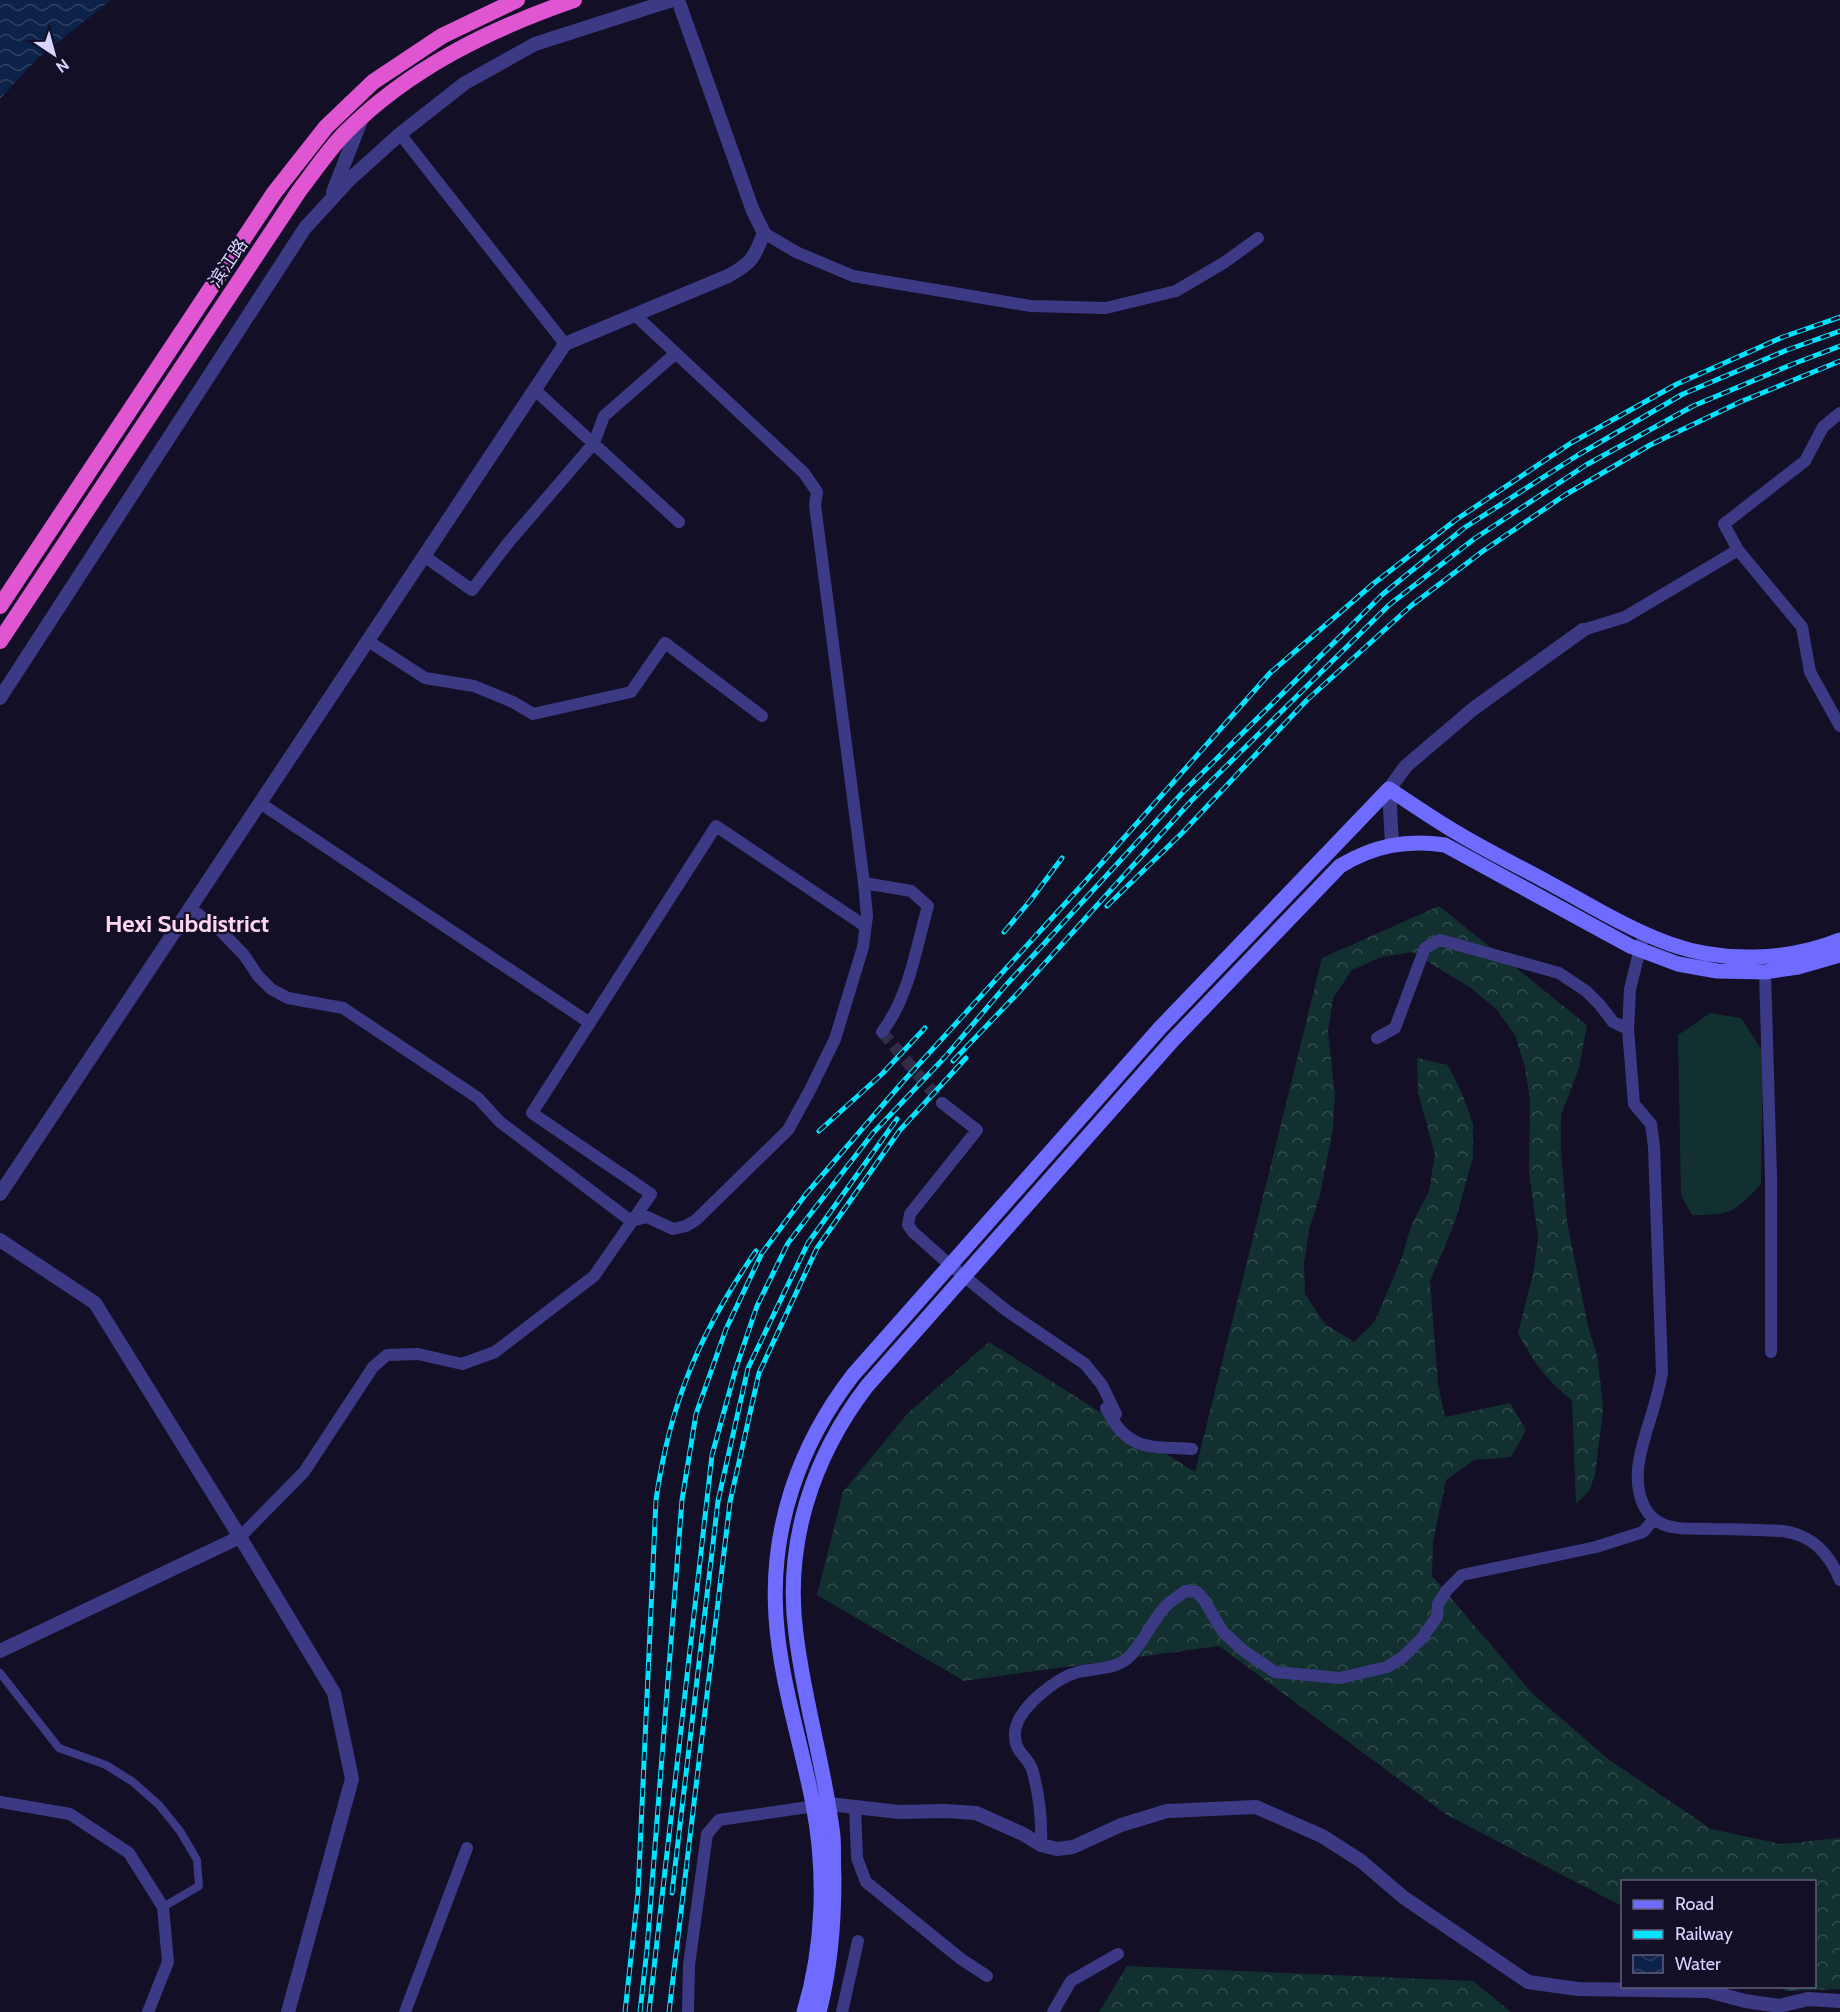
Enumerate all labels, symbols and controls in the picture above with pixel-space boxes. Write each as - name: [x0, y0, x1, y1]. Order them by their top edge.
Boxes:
- north arrow: [24, 24, 84, 84]
- text: N: [52, 55, 73, 77]
- street label: 滨江路: [204, 234, 252, 292]
- district label: Hexi Subdistrict: [105, 909, 269, 938]
- legend: [1621, 1880, 1816, 1988]
- text: Road: [1675, 1893, 1714, 1915]
- text: Railway: [1675, 1923, 1733, 1945]
- text: Water: [1675, 1953, 1721, 1975]

